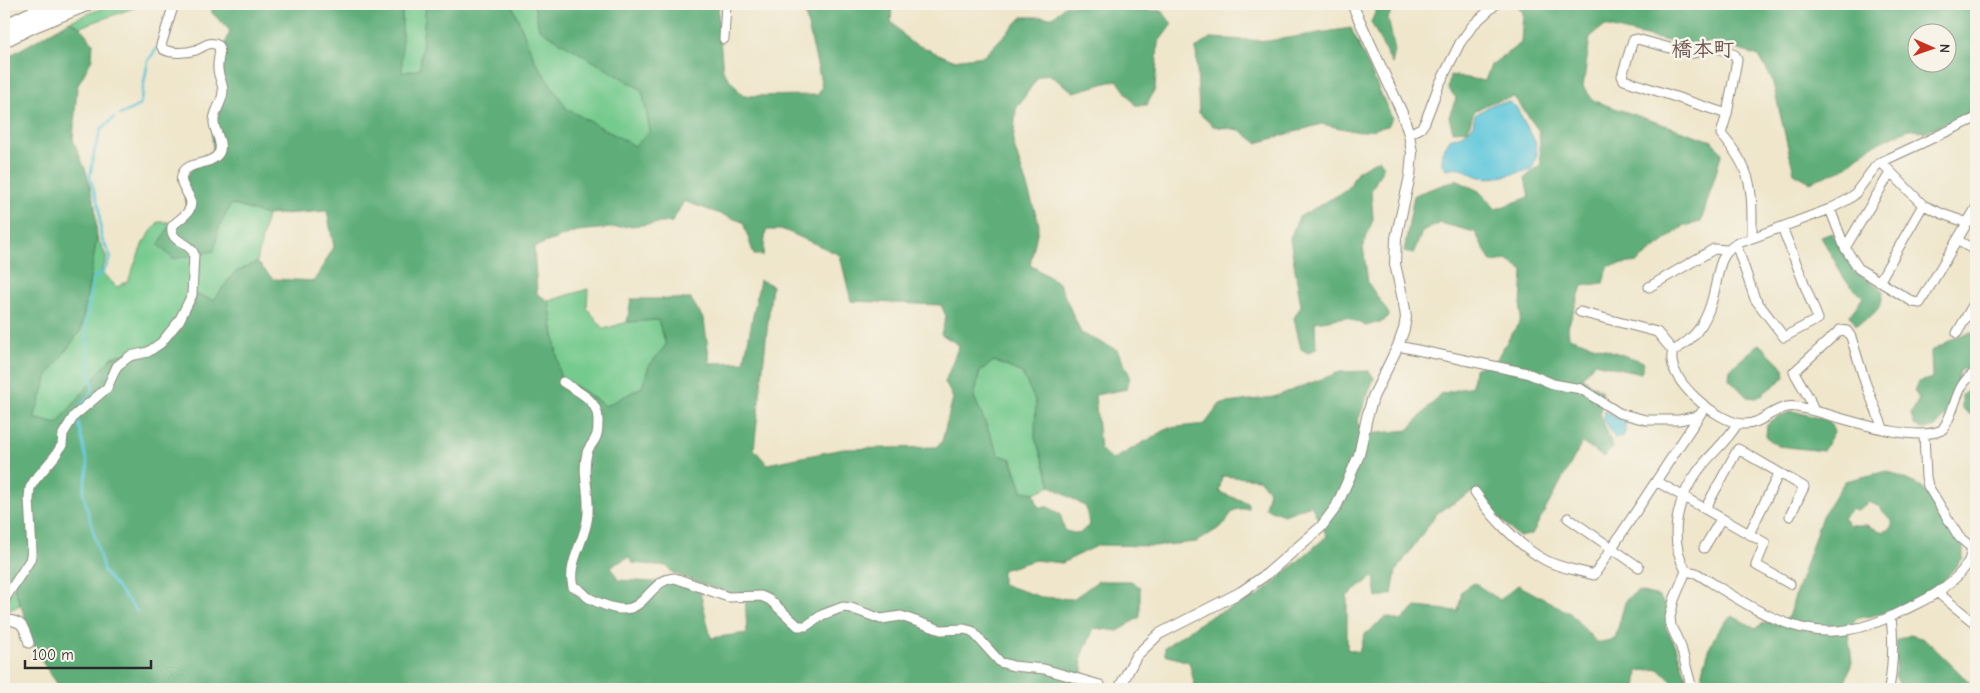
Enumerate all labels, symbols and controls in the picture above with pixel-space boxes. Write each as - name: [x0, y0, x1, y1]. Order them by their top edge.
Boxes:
- north arrow: [1908, 22, 1958, 72]
- district label: 橋本町: [1672, 37, 1735, 61]
- text: N: [1936, 44, 1953, 53]
- scale bar: [25, 638, 151, 670]
- text: 100 m: [32, 646, 74, 664]

